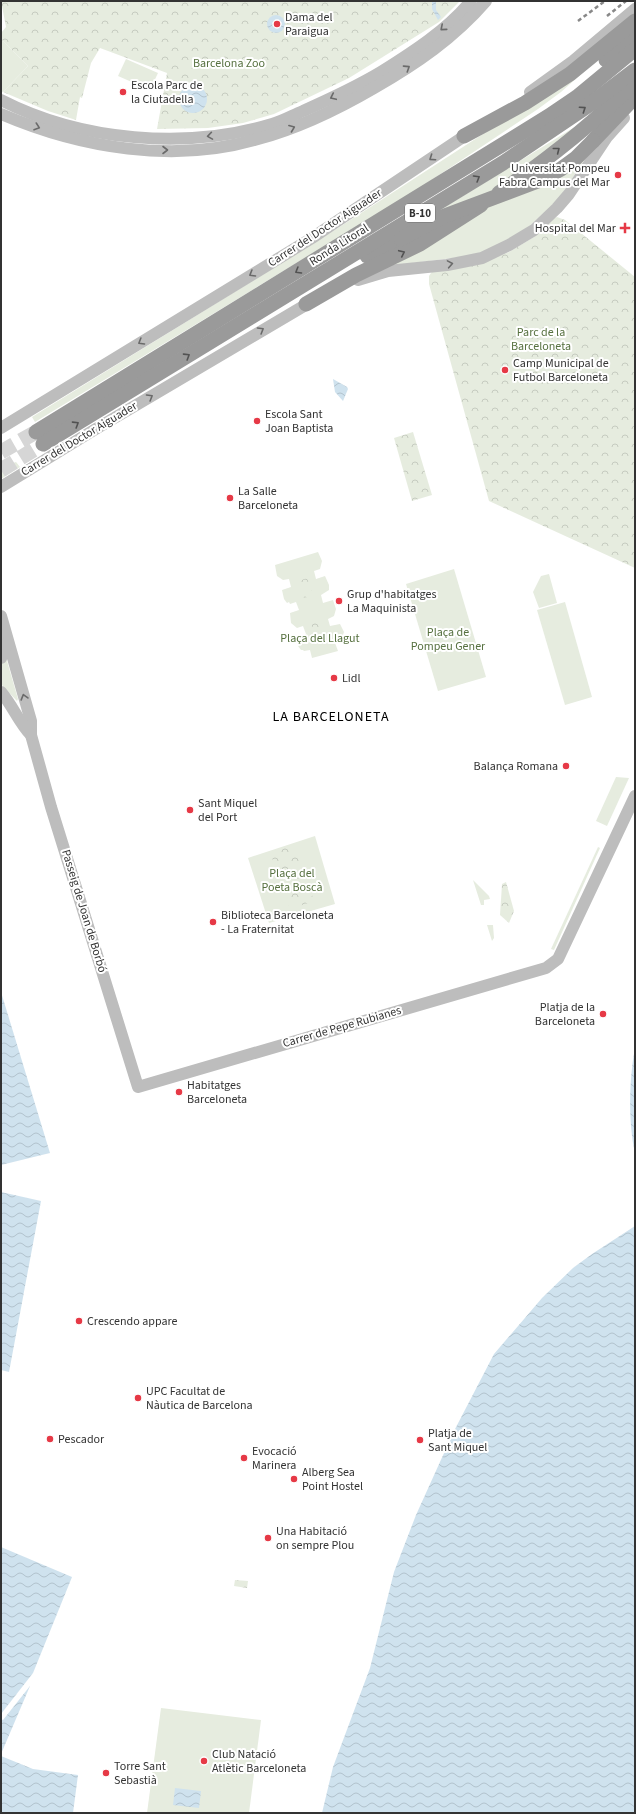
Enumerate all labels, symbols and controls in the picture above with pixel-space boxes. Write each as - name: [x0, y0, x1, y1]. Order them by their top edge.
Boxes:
- place label: Dama del Paraigua: [285, 9, 333, 40]
- marker: Dama del Paraigua: [272, 19, 282, 29]
- one-way arrow: [440, 23, 448, 30]
- park label: Barcelona Zoo: [193, 55, 265, 72]
- one-way arrow: [403, 66, 410, 73]
- place label: Escola Parc de la Ciutadella: [131, 77, 202, 108]
- marker: Escola Parc de la Ciutadella: [118, 87, 128, 97]
- one-way arrow: [330, 92, 338, 100]
- one-way arrow: [579, 106, 586, 114]
- one-way arrow: [34, 123, 41, 131]
- one-way arrow: [289, 125, 296, 133]
- one-way arrow: [207, 131, 213, 140]
- one-way arrow: [162, 146, 168, 154]
- one-way arrow: [552, 147, 559, 154]
- one-way arrow: [429, 153, 436, 160]
- place label: Universitat Pompeu Fabra Campus del Mar: [499, 160, 611, 191]
- marker: Universitat Pompeu Fabra Campus del Mar: [613, 170, 623, 180]
- one-way arrow: [473, 176, 480, 183]
- street label: Carrer del Doctor Aiguader: [265, 184, 386, 271]
- road number: B-10: [405, 204, 435, 222]
- street label: Ronda Litoral: [306, 220, 372, 270]
- place label: Hospital del Mar: [535, 220, 617, 237]
- marker: Hospital del Mar: [619, 222, 631, 234]
- one-way arrow: [398, 250, 406, 258]
- one-way arrow: [447, 260, 453, 269]
- one-way arrow: [295, 266, 302, 273]
- one-way arrow: [249, 270, 256, 277]
- park label: Parc de la Barceloneta: [511, 324, 571, 355]
- one-way arrow: [257, 327, 264, 334]
- one-way arrow: [138, 337, 145, 345]
- one-way arrow: [183, 353, 190, 361]
- place label: Camp Municipal de Futbol Barceloneta: [513, 355, 609, 386]
- marker: Camp Municipal de Futbol Barceloneta: [500, 365, 510, 375]
- one-way arrow: [146, 394, 153, 401]
- street label: Carrer del Doctor Aiguader: [18, 397, 141, 480]
- place label: Escola Sant Joan Baptista: [265, 406, 333, 437]
- marker: Escola Sant Joan Baptista: [252, 416, 262, 426]
- one-way arrow: [72, 421, 79, 429]
- place label: La Salle Barceloneta: [238, 483, 298, 514]
- marker: La Salle Barceloneta: [225, 493, 235, 503]
- place label: Grup d'habitatges La Maquinista: [347, 586, 436, 617]
- marker: Grup d'habitatges La Maquinista: [334, 596, 344, 606]
- park label: Plaça de Pompeu Gener: [411, 624, 486, 655]
- park label: Plaça del Llagut: [280, 630, 360, 647]
- place label: Lidl: [342, 670, 361, 687]
- marker: Lidl: [329, 673, 339, 683]
- one-way arrow: [20, 694, 29, 701]
- district label: LA BARCELONETA: [272, 707, 390, 727]
- place label: Balança Romana: [474, 758, 558, 775]
- marker: Balança Romana: [561, 761, 571, 771]
- place label: Sant Miquel del Port: [198, 795, 257, 826]
- marker: Sant Miquel del Port: [185, 805, 195, 815]
- street label: Passeig de Joan de Borbó: [57, 847, 111, 975]
- park label: Plaça del Poeta Boscà: [261, 865, 323, 896]
- place label: Biblioteca Barceloneta - La Fraternitat: [221, 907, 334, 938]
- marker: Biblioteca Barceloneta - La Fraternitat: [208, 917, 218, 927]
- place label: Platja de la Barceloneta: [535, 999, 595, 1030]
- street label: Carrer de Pepe Rubianes: [281, 1002, 403, 1052]
- marker: Platja de la Barceloneta: [598, 1009, 608, 1019]
- place label: Habitatges Barceloneta: [187, 1077, 247, 1108]
- marker: Habitatges Barceloneta: [174, 1087, 184, 1097]
- place label: Crescendo appare: [87, 1313, 177, 1330]
- marker: Crescendo appare: [74, 1316, 84, 1326]
- place label: UPC Facultat de Nàutica de Barcelona: [146, 1383, 253, 1414]
- marker: UPC Facultat de Nàutica de Barcelona: [133, 1393, 143, 1403]
- place label: Platja de Sant Miquel: [428, 1425, 487, 1456]
- place label: Pescador: [58, 1431, 105, 1448]
- marker: Pescador: [45, 1434, 55, 1444]
- marker: Platja de Sant Miquel: [415, 1435, 425, 1445]
- place label: Evocació Marinera: [252, 1443, 297, 1474]
- marker: Evocació Marinera: [239, 1453, 249, 1463]
- place label: Alberg Sea Point Hostel: [302, 1464, 363, 1495]
- marker: Alberg Sea Point Hostel: [289, 1474, 299, 1484]
- place label: Una Habitació on sempre Plou: [276, 1523, 354, 1554]
- marker: Una Habitació on sempre Plou: [263, 1533, 273, 1543]
- place label: Club Natació Atlètic Barceloneta: [212, 1746, 306, 1777]
- marker: Club Natació Atlètic Barceloneta: [199, 1756, 209, 1766]
- place label: Torre Sant Sebastià: [114, 1758, 166, 1789]
- marker: Torre Sant Sebastià: [101, 1768, 111, 1778]

